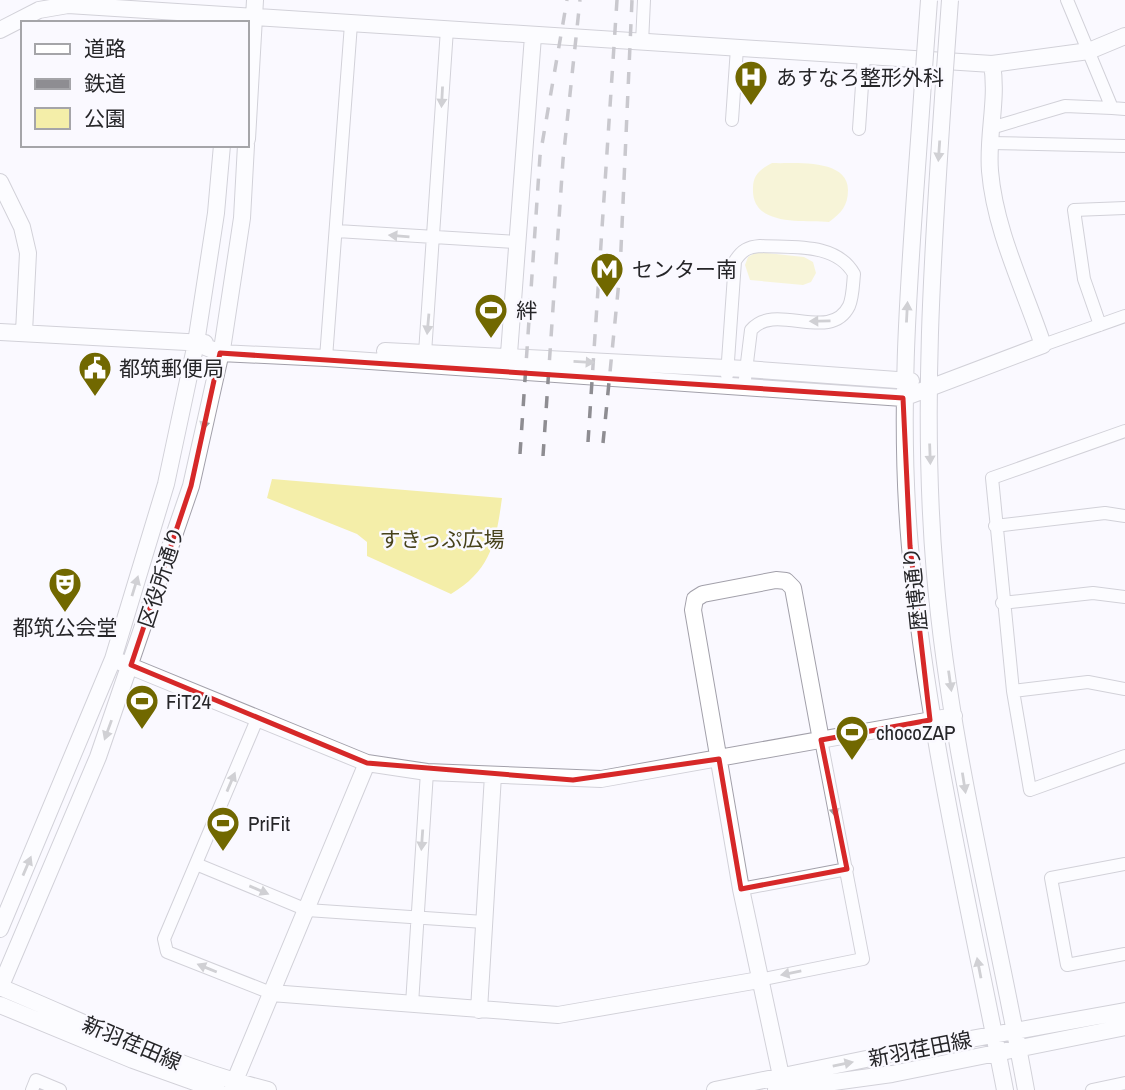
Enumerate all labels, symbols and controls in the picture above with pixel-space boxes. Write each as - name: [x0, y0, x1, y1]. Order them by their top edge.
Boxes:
- legend: [21, 21, 248, 147]
- text: 道路: [84, 34, 126, 63]
- hospital icon: あすなろ整形外科: [732, 58, 770, 107]
- place label: あすなろ整形外科: [776, 63, 944, 92]
- text: 鉄道: [84, 69, 126, 98]
- one-way arrow: [437, 87, 448, 109]
- text: 公園: [84, 104, 126, 133]
- one-way arrow: [934, 140, 945, 162]
- one-way arrow: [388, 230, 410, 241]
- metro station icon: センター南: [588, 250, 626, 299]
- place label: センター南: [632, 255, 737, 284]
- sports icon: 絆: [472, 291, 510, 340]
- place label: 絆: [516, 296, 537, 325]
- one-way arrow: [901, 300, 912, 322]
- one-way arrow: [422, 314, 433, 336]
- one-way arrow: [809, 315, 831, 327]
- public building icon: 都筑郵便局: [76, 349, 114, 398]
- place label: 都筑郵便局: [119, 354, 224, 383]
- one-way arrow: [574, 357, 596, 368]
- one-way arrow: [200, 409, 211, 431]
- one-way arrow: [925, 443, 936, 465]
- street label: 区役所通り: [131, 523, 191, 631]
- park label: すきっぷ広場: [379, 525, 505, 554]
- street label: 歴博通り: [896, 546, 934, 632]
- theatre icon: 都筑公会堂: [46, 565, 84, 614]
- one-way arrow: [130, 575, 140, 596]
- place label: 都筑公会堂: [13, 613, 118, 642]
- one-way arrow: [944, 670, 955, 692]
- sports icon: FiT24: [123, 682, 161, 731]
- place label: FiT24: [166, 687, 211, 716]
- sports icon: chocoZAP: [833, 713, 871, 762]
- place label: chocoZAP: [876, 718, 955, 747]
- one-way arrow: [102, 720, 113, 741]
- one-way arrow: [225, 772, 237, 792]
- one-way arrow: [959, 772, 970, 794]
- one-way arrow: [829, 796, 840, 818]
- sports icon: PriFit: [204, 804, 242, 853]
- place label: PriFit: [248, 809, 290, 838]
- one-way arrow: [417, 829, 428, 851]
- one-way arrow: [22, 856, 33, 877]
- one-way arrow: [249, 885, 270, 896]
- one-way arrow: [973, 957, 984, 979]
- one-way arrow: [196, 963, 217, 974]
- one-way arrow: [780, 968, 802, 979]
- street label: 新羽荏田線: [78, 1009, 186, 1077]
- street label: 新羽荏田線: [866, 1025, 974, 1073]
- one-way arrow: [832, 1059, 854, 1070]

